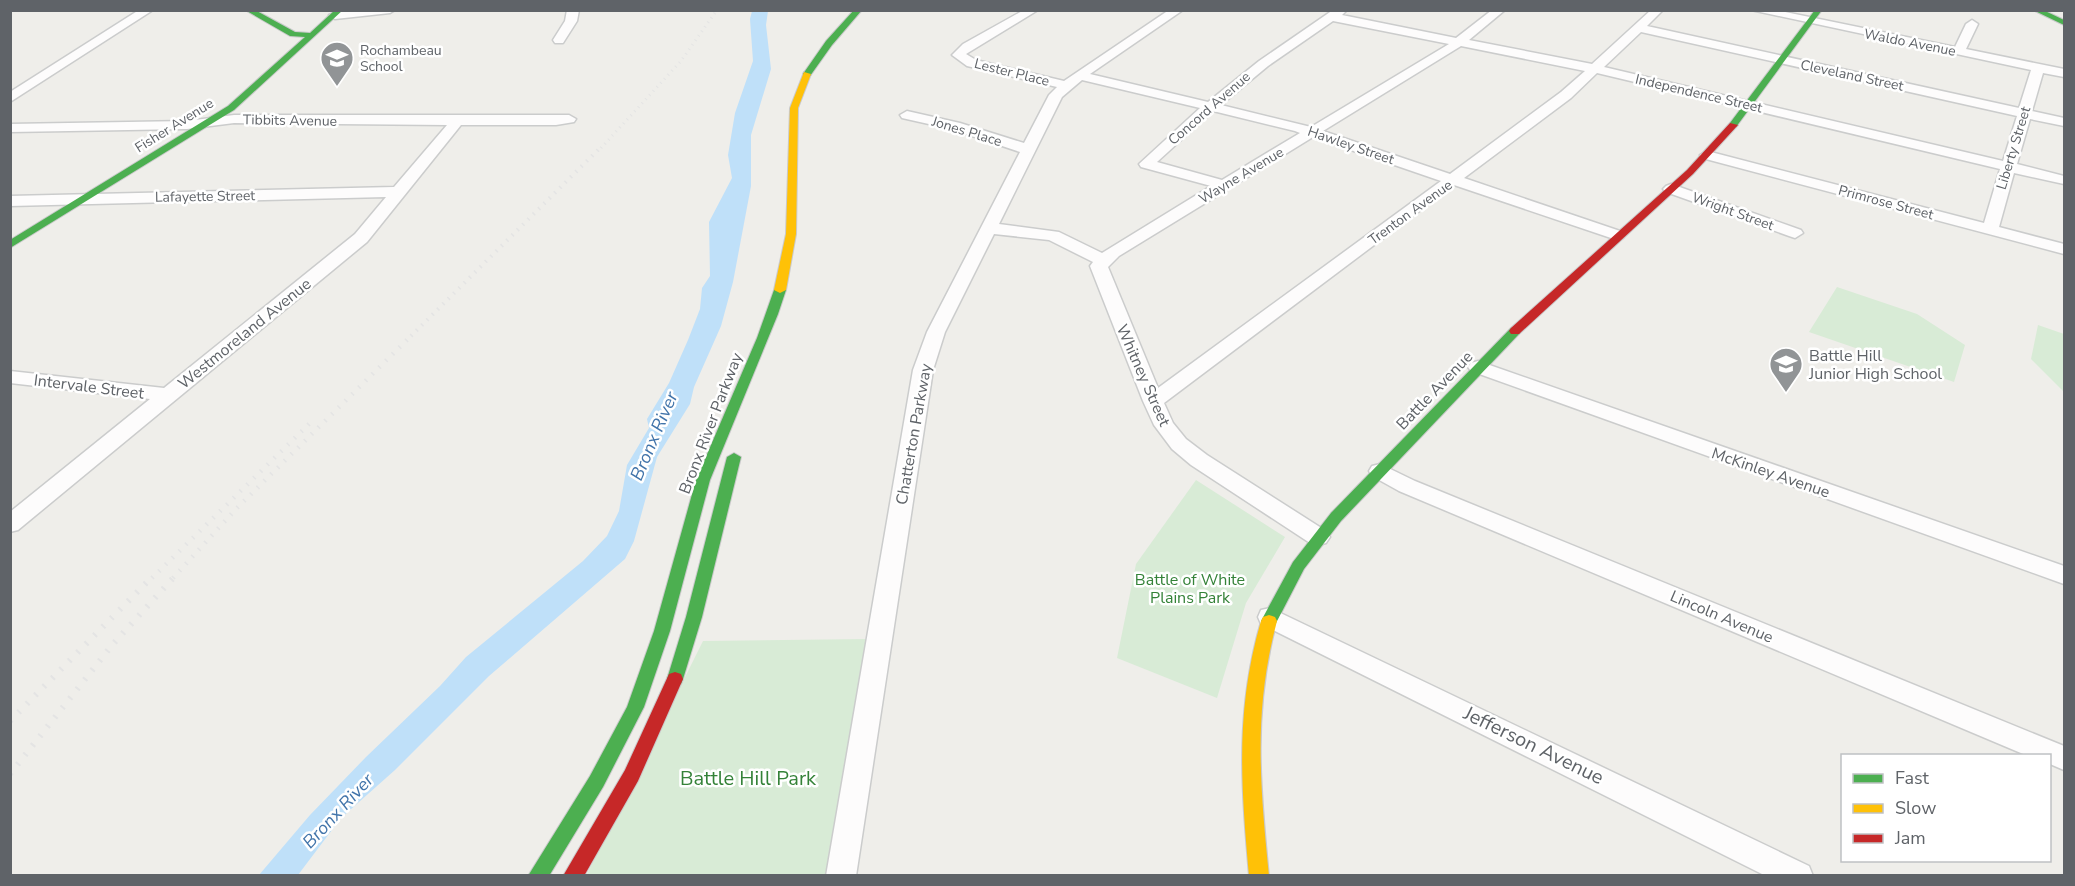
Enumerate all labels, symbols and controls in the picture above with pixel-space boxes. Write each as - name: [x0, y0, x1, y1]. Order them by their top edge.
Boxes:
- street label: Waldo Avenue: [1862, 24, 1958, 61]
- school or university icon: Rochambeau School: [319, 40, 355, 87]
- place label: Rochambeau School: [360, 41, 442, 76]
- street label: Lester Place: [972, 54, 1051, 91]
- street label: Cleveland Street: [1799, 55, 1905, 96]
- street label: Concord Avenue: [1164, 67, 1254, 149]
- street label: Independence Street: [1633, 70, 1764, 117]
- street label: Fisher Avenue: [131, 94, 217, 157]
- street label: Liberty Street: [1992, 104, 2035, 192]
- street label: Tibbits Avenue: [243, 110, 337, 131]
- street label: Jones Place: [929, 112, 1004, 151]
- street label: Hawley Street: [1305, 122, 1397, 169]
- street label: Wayne Avenue: [1195, 143, 1287, 208]
- street label: Trenton Avenue: [1364, 175, 1456, 249]
- street label: Primrose Street: [1836, 181, 1936, 224]
- street label: Lafayette Street: [155, 186, 255, 207]
- street label: Wright Street: [1689, 188, 1776, 235]
- street label: Westmoreland Avenue: [173, 273, 316, 394]
- street label: Whitney Street: [1111, 321, 1176, 430]
- place label: Battle Hill Junior High School: [1808, 345, 1942, 385]
- street label: Battle Avenue: [1391, 346, 1478, 435]
- school or university icon: Battle Hill Junior High School: [1768, 346, 1804, 393]
- street label: Bronx River Parkway: [674, 349, 748, 497]
- street label: Chatterton Parkway: [891, 361, 937, 507]
- street label: Intervale Street: [32, 369, 146, 405]
- water label: Bronx River: [625, 387, 684, 484]
- street label: McKinley Avenue: [1709, 442, 1833, 503]
- park label: Battle of White Plains Park: [1135, 569, 1245, 609]
- street label: Lincoln Avenue: [1667, 585, 1777, 649]
- street label: Jefferson Avenue: [1458, 699, 1608, 791]
- legend: [1841, 754, 2051, 862]
- park label: Battle Hill Park: [680, 765, 817, 792]
- text: Fast: [1895, 766, 1930, 790]
- water label: Bronx River: [297, 768, 379, 854]
- text: Slow: [1895, 796, 1936, 820]
- text: Jam: [1894, 826, 1926, 850]

